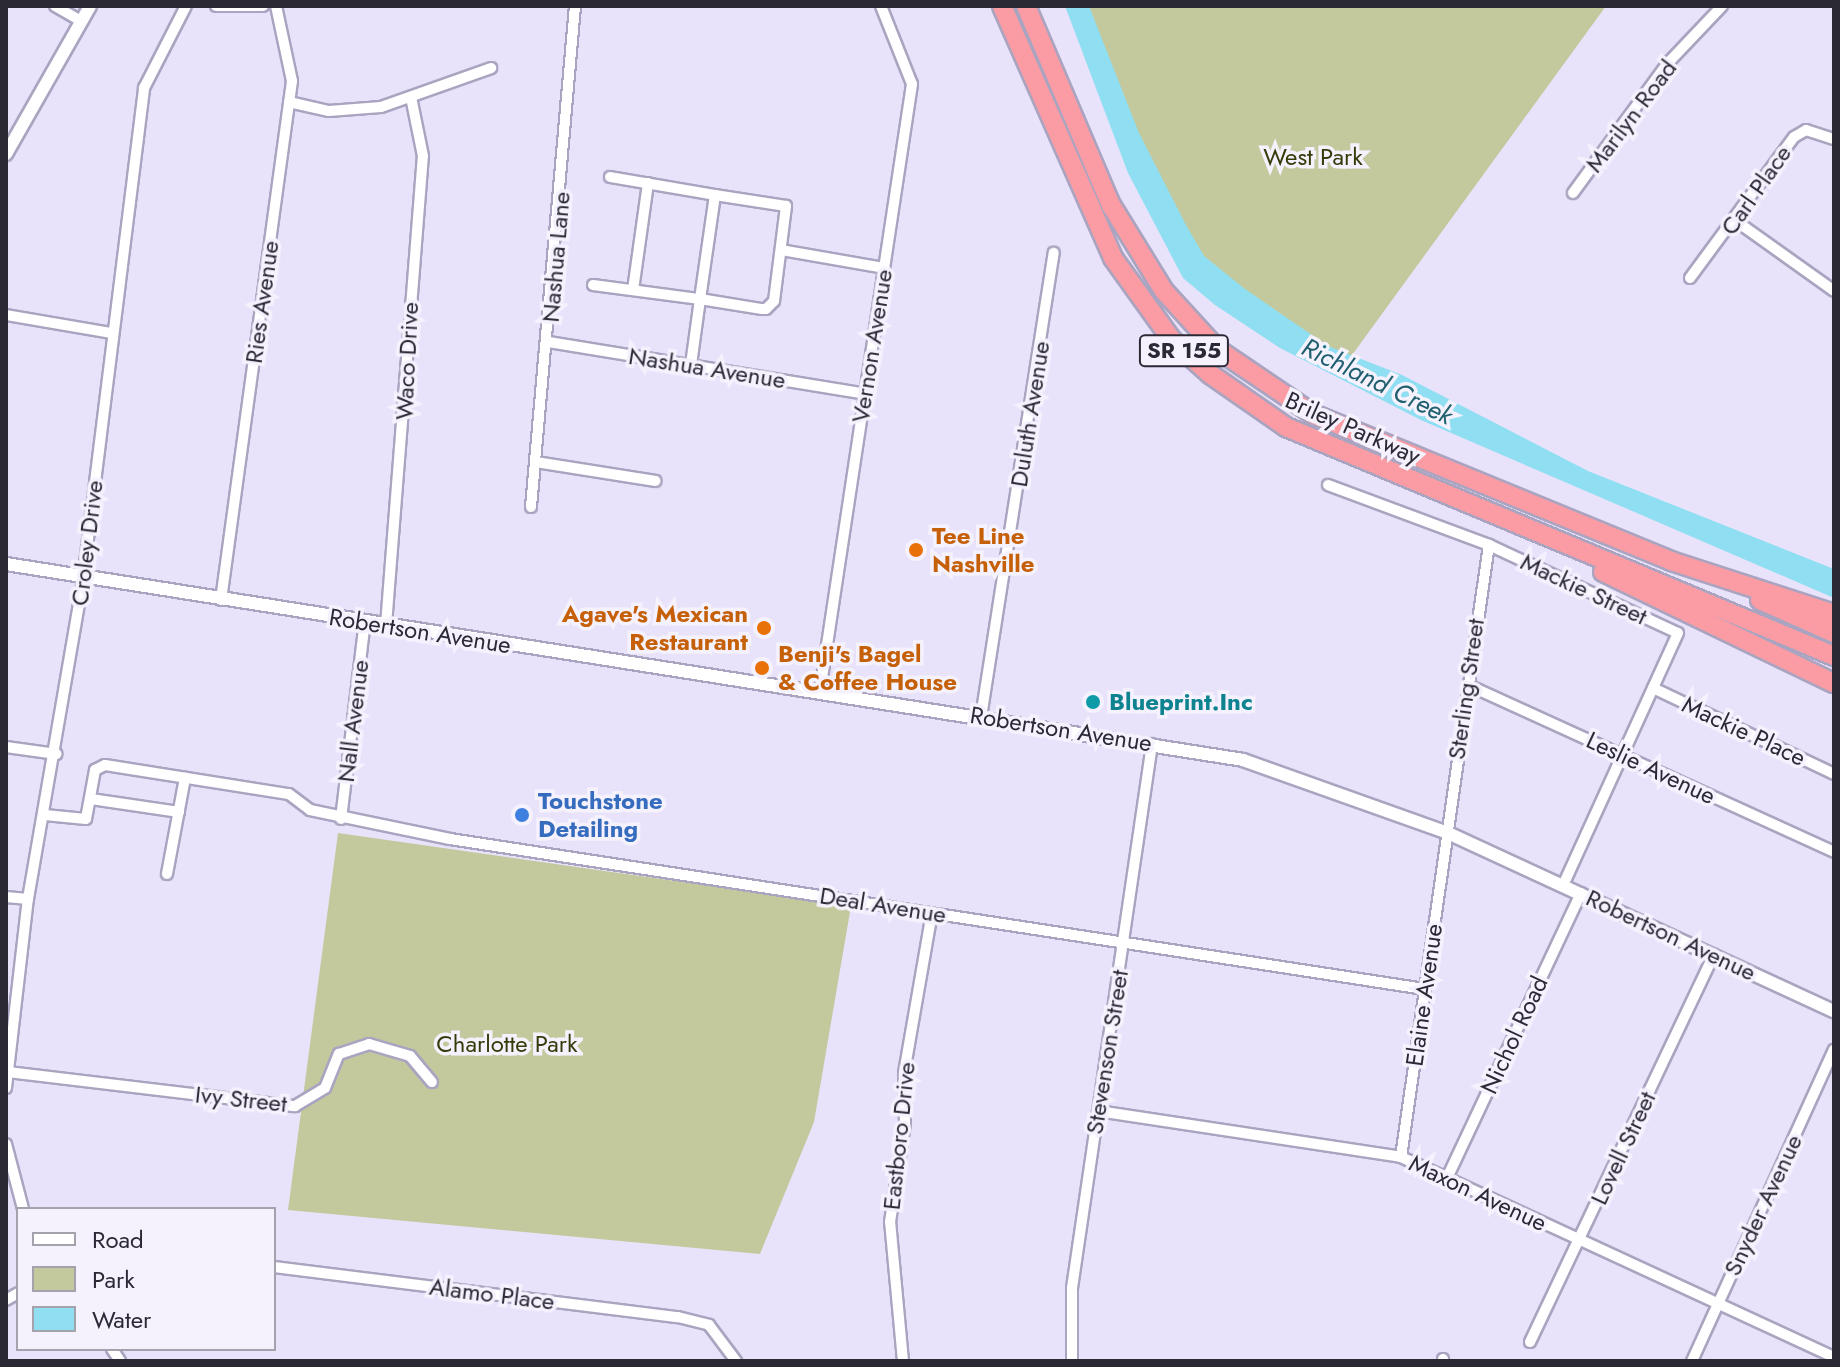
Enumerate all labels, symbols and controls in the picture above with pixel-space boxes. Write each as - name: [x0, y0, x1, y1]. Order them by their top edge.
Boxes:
- street label: Marilyn Road: [1579, 54, 1683, 178]
- street label: Carl Place: [1715, 140, 1797, 240]
- park label: West Park: [1263, 143, 1363, 171]
- street label: Nashua Lane: [536, 190, 576, 324]
- street label: Ries Avenue: [239, 239, 285, 365]
- street label: Vernon Avenue: [846, 267, 898, 425]
- street label: Waco Drive: [390, 301, 424, 421]
- water label: Richland Creek: [1296, 332, 1458, 432]
- road number: SR 155: [1138, 333, 1230, 369]
- street label: Duluth Avenue: [1004, 339, 1056, 489]
- street label: Nashua Avenue: [626, 341, 788, 395]
- street label: Briley Parkway: [1281, 385, 1425, 471]
- street label: Croley Drive: [65, 479, 109, 607]
- place label: Tee Line Nashville: [932, 522, 1034, 578]
- marker: Tee Line Nashville: [907, 541, 925, 559]
- street label: Mackie Street: [1516, 547, 1652, 631]
- place label: Agave's Mexican Restaurant: [562, 600, 748, 656]
- street label: Robertson Avenue: [327, 602, 513, 660]
- street label: Sterling Street: [1442, 617, 1490, 761]
- marker: Agave's Mexican Restaurant: [755, 619, 773, 637]
- place label: Benji's Bagel & Coffee House: [778, 640, 957, 696]
- street label: Nall Avenue: [331, 658, 375, 784]
- marker: Benji's Bagel & Coffee House: [753, 659, 771, 677]
- place label: Blueprint.Inc: [1109, 688, 1253, 716]
- street label: Mackie Place: [1678, 690, 1810, 772]
- marker: Blueprint.Inc: [1084, 693, 1102, 711]
- street label: Robertson Avenue: [968, 700, 1154, 758]
- street label: Leslie Avenue: [1582, 726, 1720, 810]
- place label: Touchstone Detailing: [538, 787, 663, 843]
- marker: Touchstone Detailing: [513, 806, 531, 824]
- street label: Deal Avenue: [818, 881, 948, 929]
- street label: Robertson Avenue: [1582, 883, 1760, 987]
- street label: Elaine Avenue: [1400, 922, 1448, 1068]
- street label: Stevenson Street: [1080, 968, 1134, 1136]
- street label: Nichol Road: [1474, 972, 1554, 1098]
- park label: Charlotte Park: [436, 1030, 578, 1058]
- street label: Eastboro Drive: [877, 1061, 921, 1211]
- street label: Ivy Street: [194, 1080, 288, 1118]
- street label: Lovell Street: [1584, 1087, 1662, 1209]
- street label: Snyder Avenue: [1718, 1130, 1808, 1280]
- street label: Maxon Avenue: [1405, 1149, 1551, 1237]
- legend: [16, 1207, 276, 1351]
- text: Road: [92, 1222, 144, 1257]
- text: Park: [92, 1262, 135, 1297]
- street label: Alamo Place: [428, 1272, 556, 1316]
- text: Water: [92, 1302, 151, 1337]

